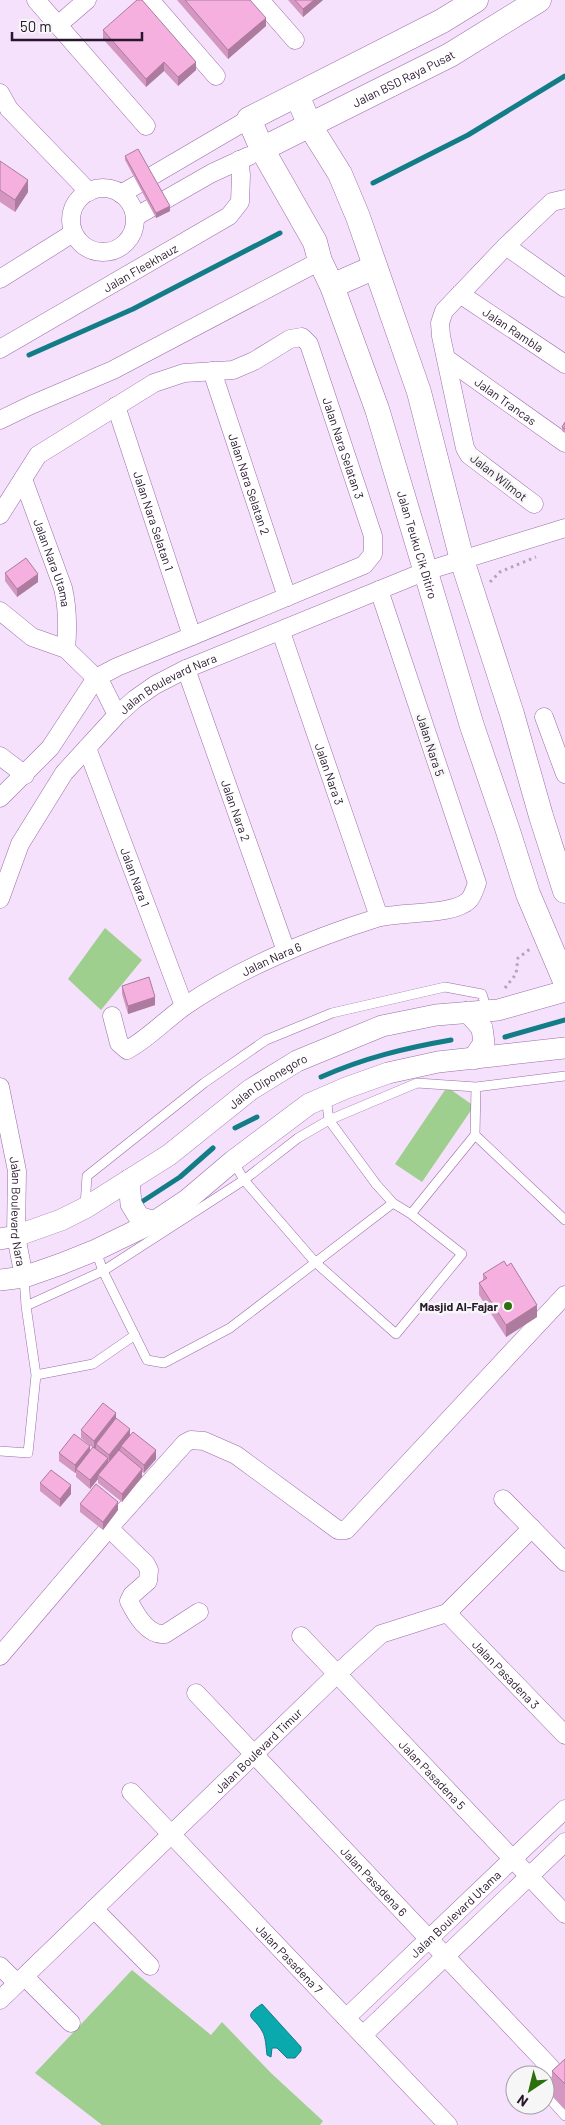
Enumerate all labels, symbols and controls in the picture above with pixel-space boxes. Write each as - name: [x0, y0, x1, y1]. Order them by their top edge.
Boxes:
- scale bar: [12, 10, 142, 42]
- text: 50 m: [20, 17, 52, 35]
- street label: Jalan BSD Raya Pusat: [350, 47, 457, 110]
- street label: Jalan Fleekhauz: [100, 241, 180, 295]
- street label: Jalan Rambla: [480, 304, 546, 355]
- street label: Jalan Trancas: [472, 374, 539, 427]
- street label: Jalan Nara Selatan 3: [320, 396, 367, 500]
- street label: Jalan Nara Selatan 2: [226, 431, 273, 537]
- street label: Jalan Wilmot: [468, 451, 530, 503]
- street label: Jalan Nara Selatan 1: [131, 469, 177, 572]
- street label: Jalan Teuku Cik Ditiro: [395, 489, 440, 600]
- street label: Jalan Nara Utama: [31, 517, 73, 608]
- street label: Jalan Boulevard Nara: [116, 650, 218, 717]
- street label: Jalan Nara 5: [414, 712, 448, 778]
- street label: Jalan Nara 3: [313, 741, 347, 806]
- street label: Jalan Nara 2: [219, 778, 254, 843]
- street label: Jalan Nara 1: [118, 846, 153, 909]
- street label: Jalan Nara 6: [239, 939, 303, 978]
- street label: Jalan Diponegoro: [226, 1051, 309, 1111]
- street label: Jalan Boulevard Nara: [7, 1155, 29, 1267]
- place label: Masjid Al-Fajar: [419, 1299, 498, 1313]
- marker: Masjid Al-Fajar: [502, 1300, 514, 1312]
- street label: Jalan Pasadena 3: [470, 1637, 542, 1711]
- street label: Jalan Boulevard Timur: [212, 1705, 305, 1796]
- street label: Jalan Pasadena 5: [396, 1737, 469, 1812]
- street label: Jalan Pasadena 6: [338, 1844, 410, 1919]
- street label: Jalan Boulevard Utama: [407, 1867, 503, 1960]
- street label: Jalan Pasadena 7: [254, 1921, 326, 1996]
- north arrow: [505, 2065, 555, 2115]
- text: N: [514, 2091, 531, 2111]

